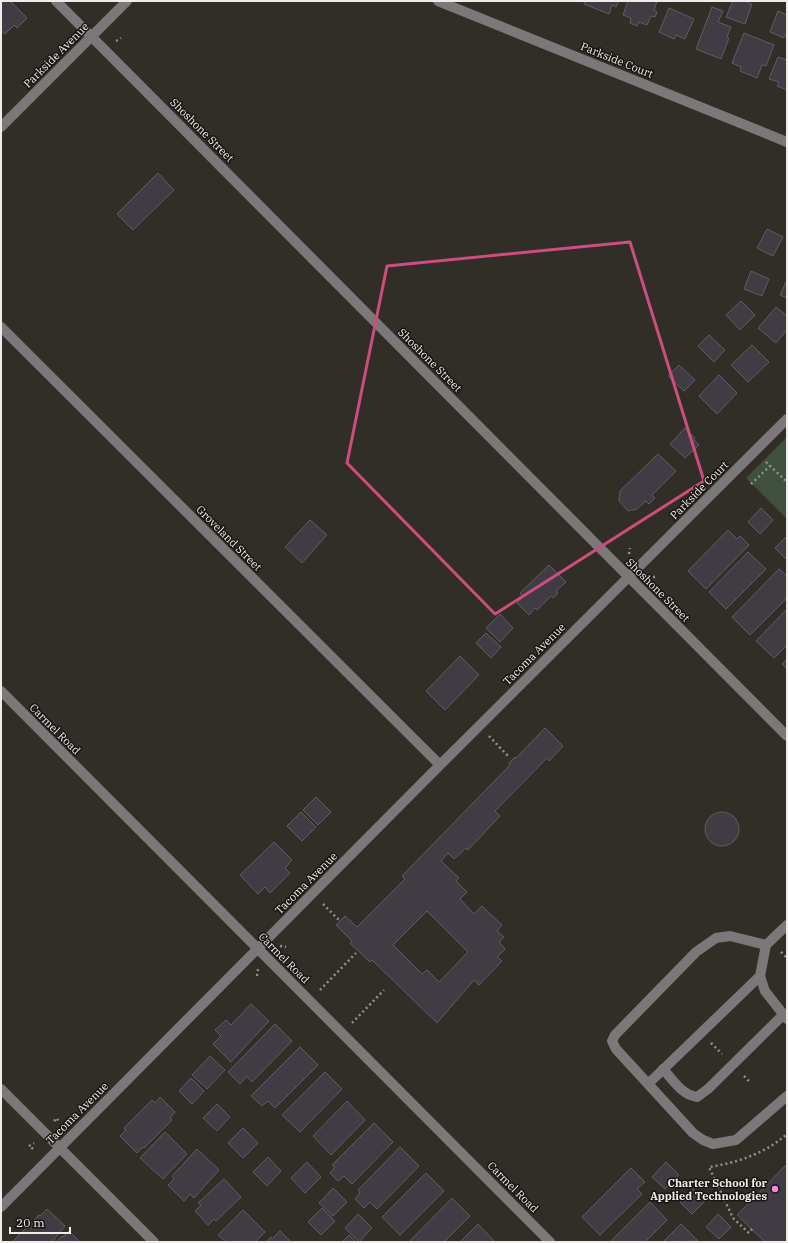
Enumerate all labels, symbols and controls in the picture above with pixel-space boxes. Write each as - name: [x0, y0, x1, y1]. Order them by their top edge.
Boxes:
- street label: Parkside Avenue: [20, 19, 92, 91]
- street label: Parkside Court: [579, 39, 655, 81]
- street label: Shoshone Street: [167, 95, 237, 165]
- street label: Shoshone Street: [395, 325, 465, 395]
- street label: Parkside Court: [667, 458, 731, 522]
- street label: Groveland Street: [193, 502, 265, 574]
- street label: Shoshone Street: [623, 555, 693, 625]
- street label: Tacoma Avenue: [500, 620, 568, 688]
- street label: Carmel Road: [27, 701, 84, 758]
- street label: Tacoma Avenue: [272, 849, 340, 917]
- street label: Carmel Road: [256, 930, 313, 987]
- street label: Tacoma Avenue: [43, 1079, 111, 1147]
- street label: Carmel Road: [485, 1159, 542, 1216]
- place label: Charter School for Applied Technologies: [650, 1176, 768, 1203]
- marker: Charter School for Applied Technologies: [770, 1184, 780, 1194]
- scale bar: [10, 1209, 70, 1235]
- text: 20 m: [16, 1215, 45, 1230]

